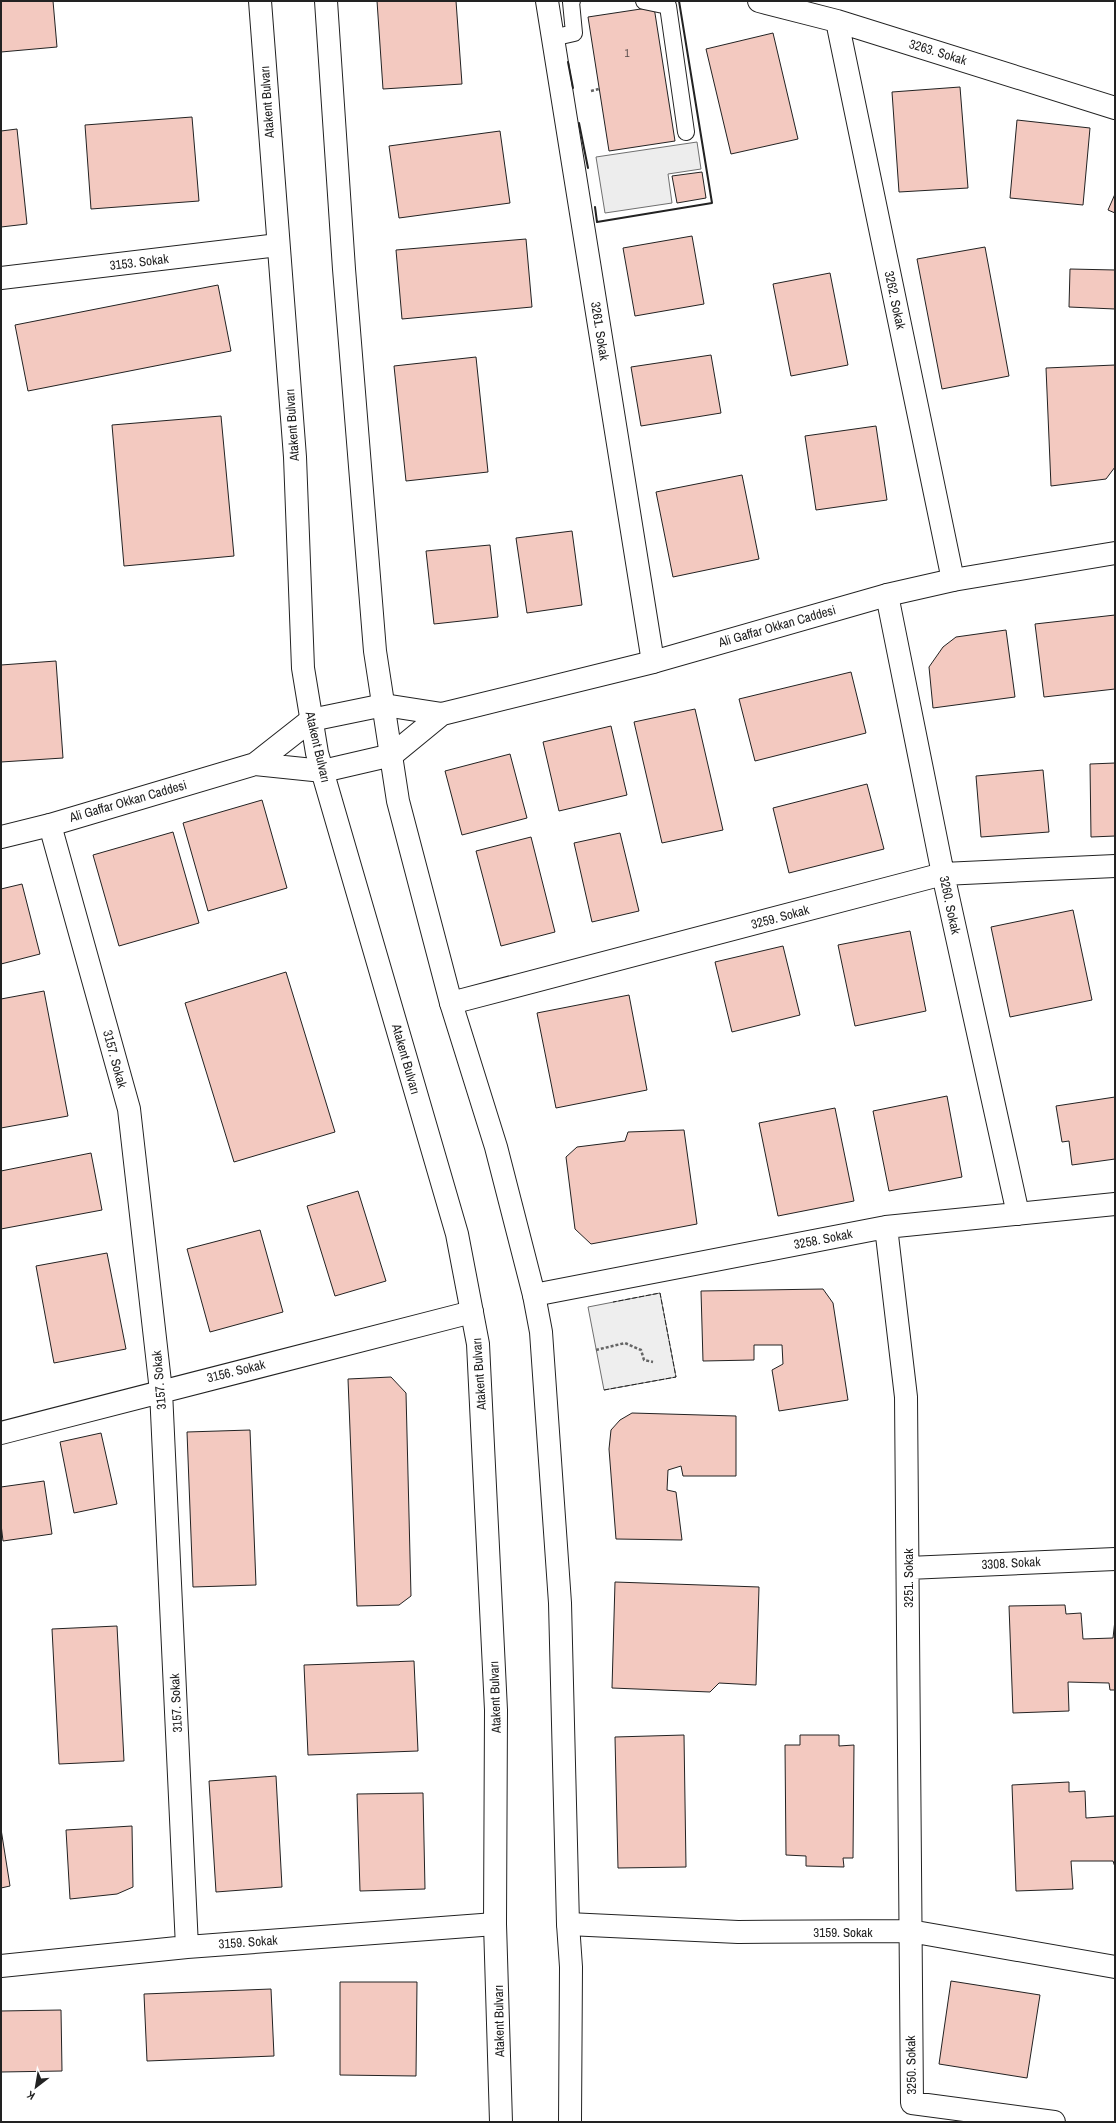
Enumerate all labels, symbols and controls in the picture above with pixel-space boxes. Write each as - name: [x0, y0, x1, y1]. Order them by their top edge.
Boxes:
- street label: 3263. Sokak: [907, 35, 969, 69]
- house number: 1: [624, 46, 630, 60]
- street label: Atakent Bulvarı: [256, 65, 278, 140]
- street label: 3153. Sokak: [109, 250, 170, 274]
- street label: 3262. Sokak: [881, 269, 910, 331]
- street label: 3261. Sokak: [587, 300, 613, 362]
- street label: Atakent Bulvarı: [281, 388, 303, 463]
- street label: Ali Gaffar Okkan Caddesi: [715, 601, 838, 651]
- street label: Atakent Bulvarı: [301, 709, 334, 784]
- street label: Ali Gaffar Okkan Caddesi: [66, 776, 189, 826]
- street label: 3260. Sokak: [936, 874, 965, 936]
- street label: 3259. Sokak: [749, 901, 811, 933]
- street label: Atakent Bulvarı: [388, 1021, 424, 1096]
- street label: 3157. Sokak: [99, 1028, 131, 1090]
- street label: 3258. Sokak: [792, 1225, 854, 1253]
- street label: Atakent Bulvarı: [468, 1337, 490, 1412]
- street label: 3157. Sokak: [148, 1349, 170, 1410]
- street label: 3156. Sokak: [205, 1355, 267, 1386]
- street label: 3251. Sokak: [900, 1548, 917, 1608]
- street label: 3308. Sokak: [981, 1553, 1042, 1573]
- street label: Atakent Bulvarı: [485, 1661, 505, 1734]
- street label: 3157. Sokak: [166, 1672, 186, 1733]
- street label: 3159. Sokak: [813, 1924, 873, 1941]
- street label: 3159. Sokak: [218, 1931, 279, 1953]
- street label: Atakent Bulvarı: [490, 1985, 508, 2058]
- street label: 3250. Sokak: [902, 2035, 920, 2095]
- north arrow: [16, 2067, 56, 2107]
- text: K: [24, 2088, 37, 2103]

